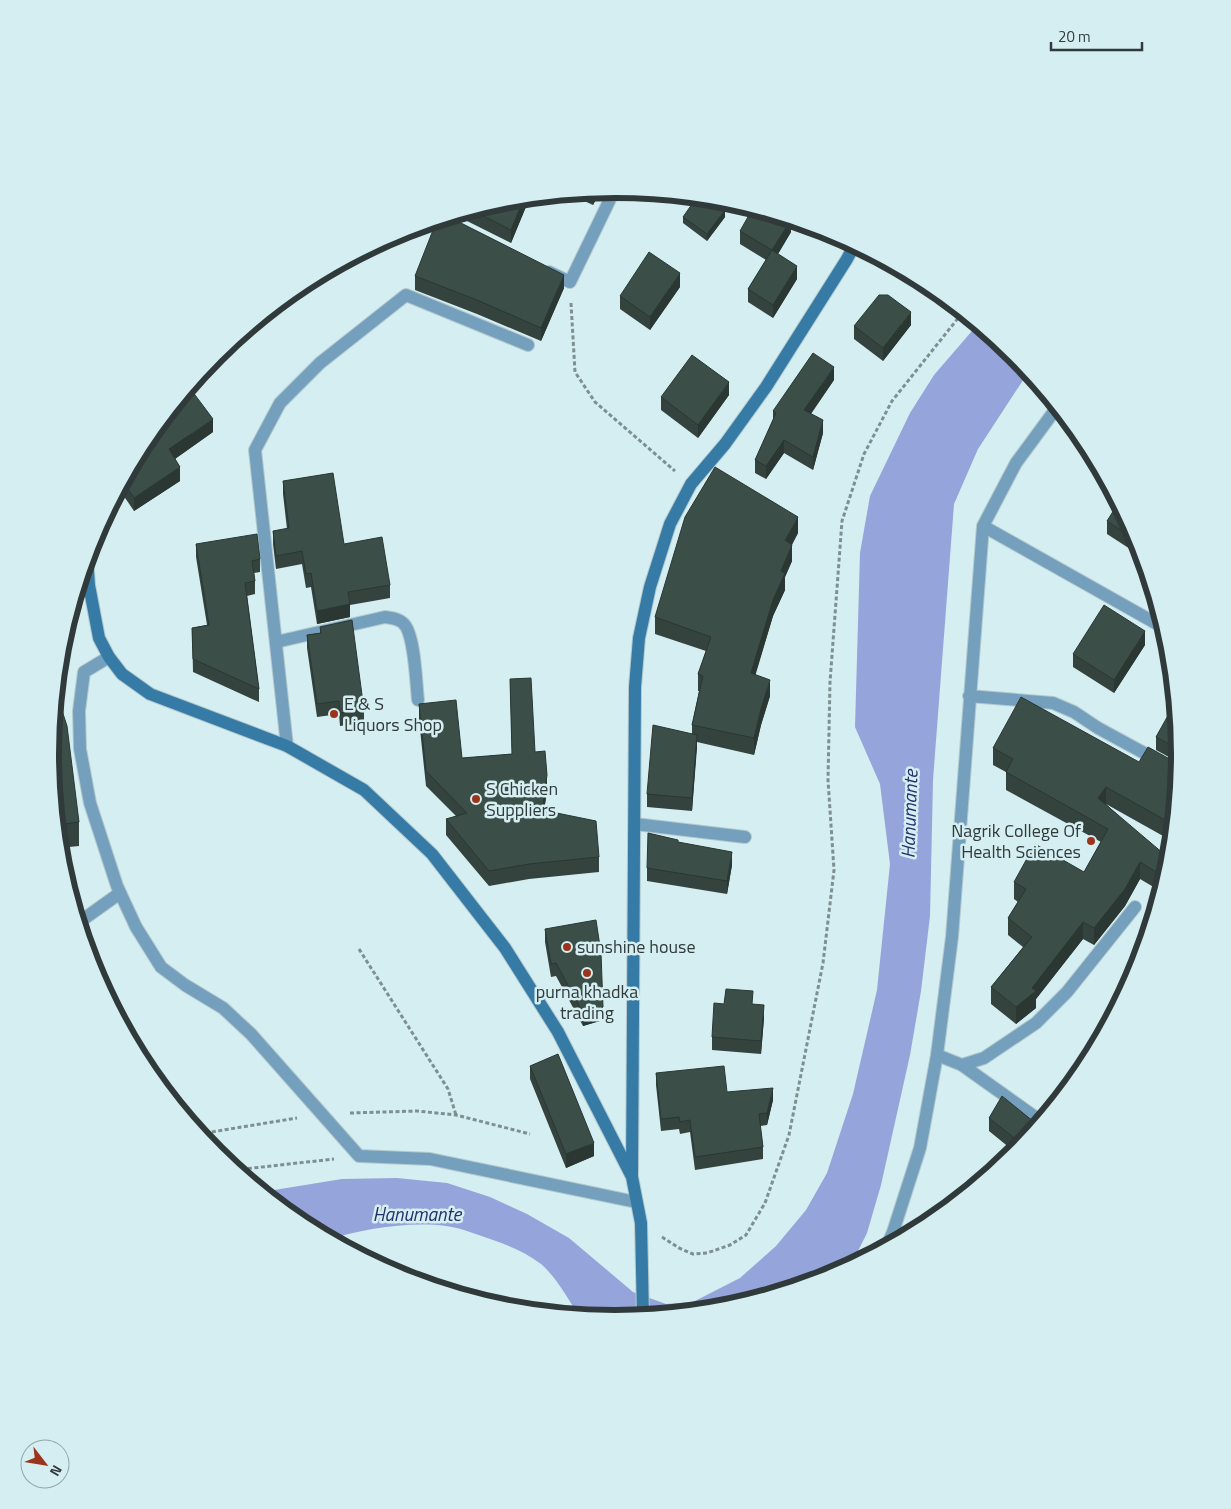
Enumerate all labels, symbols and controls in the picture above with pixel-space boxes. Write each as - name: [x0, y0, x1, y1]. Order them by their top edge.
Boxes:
- scale bar: [1051, 20, 1142, 52]
- text: 20 m: [1058, 25, 1091, 48]
- place label: E & S Liquors Shop: [344, 690, 442, 738]
- marker: E & S Liquors Shop: [328, 708, 340, 720]
- water label: Hanumante: [892, 768, 925, 859]
- place label: S Chicken Suppliers: [486, 775, 558, 823]
- marker: S Chicken Suppliers: [470, 793, 482, 805]
- place label: Nagrik College Of Health Sciences: [951, 817, 1081, 865]
- marker: Nagrik College Of Health Sciences: [1085, 835, 1097, 847]
- place label: sunshine house: [577, 933, 695, 960]
- marker: sunshine house: [561, 941, 573, 953]
- marker: purna khadka trading: [581, 967, 593, 979]
- place label: purna khadka trading: [536, 978, 638, 1026]
- water label: Hanumante: [373, 1199, 463, 1228]
- north arrow: [20, 1439, 70, 1489]
- text: N: [45, 1461, 68, 1481]

